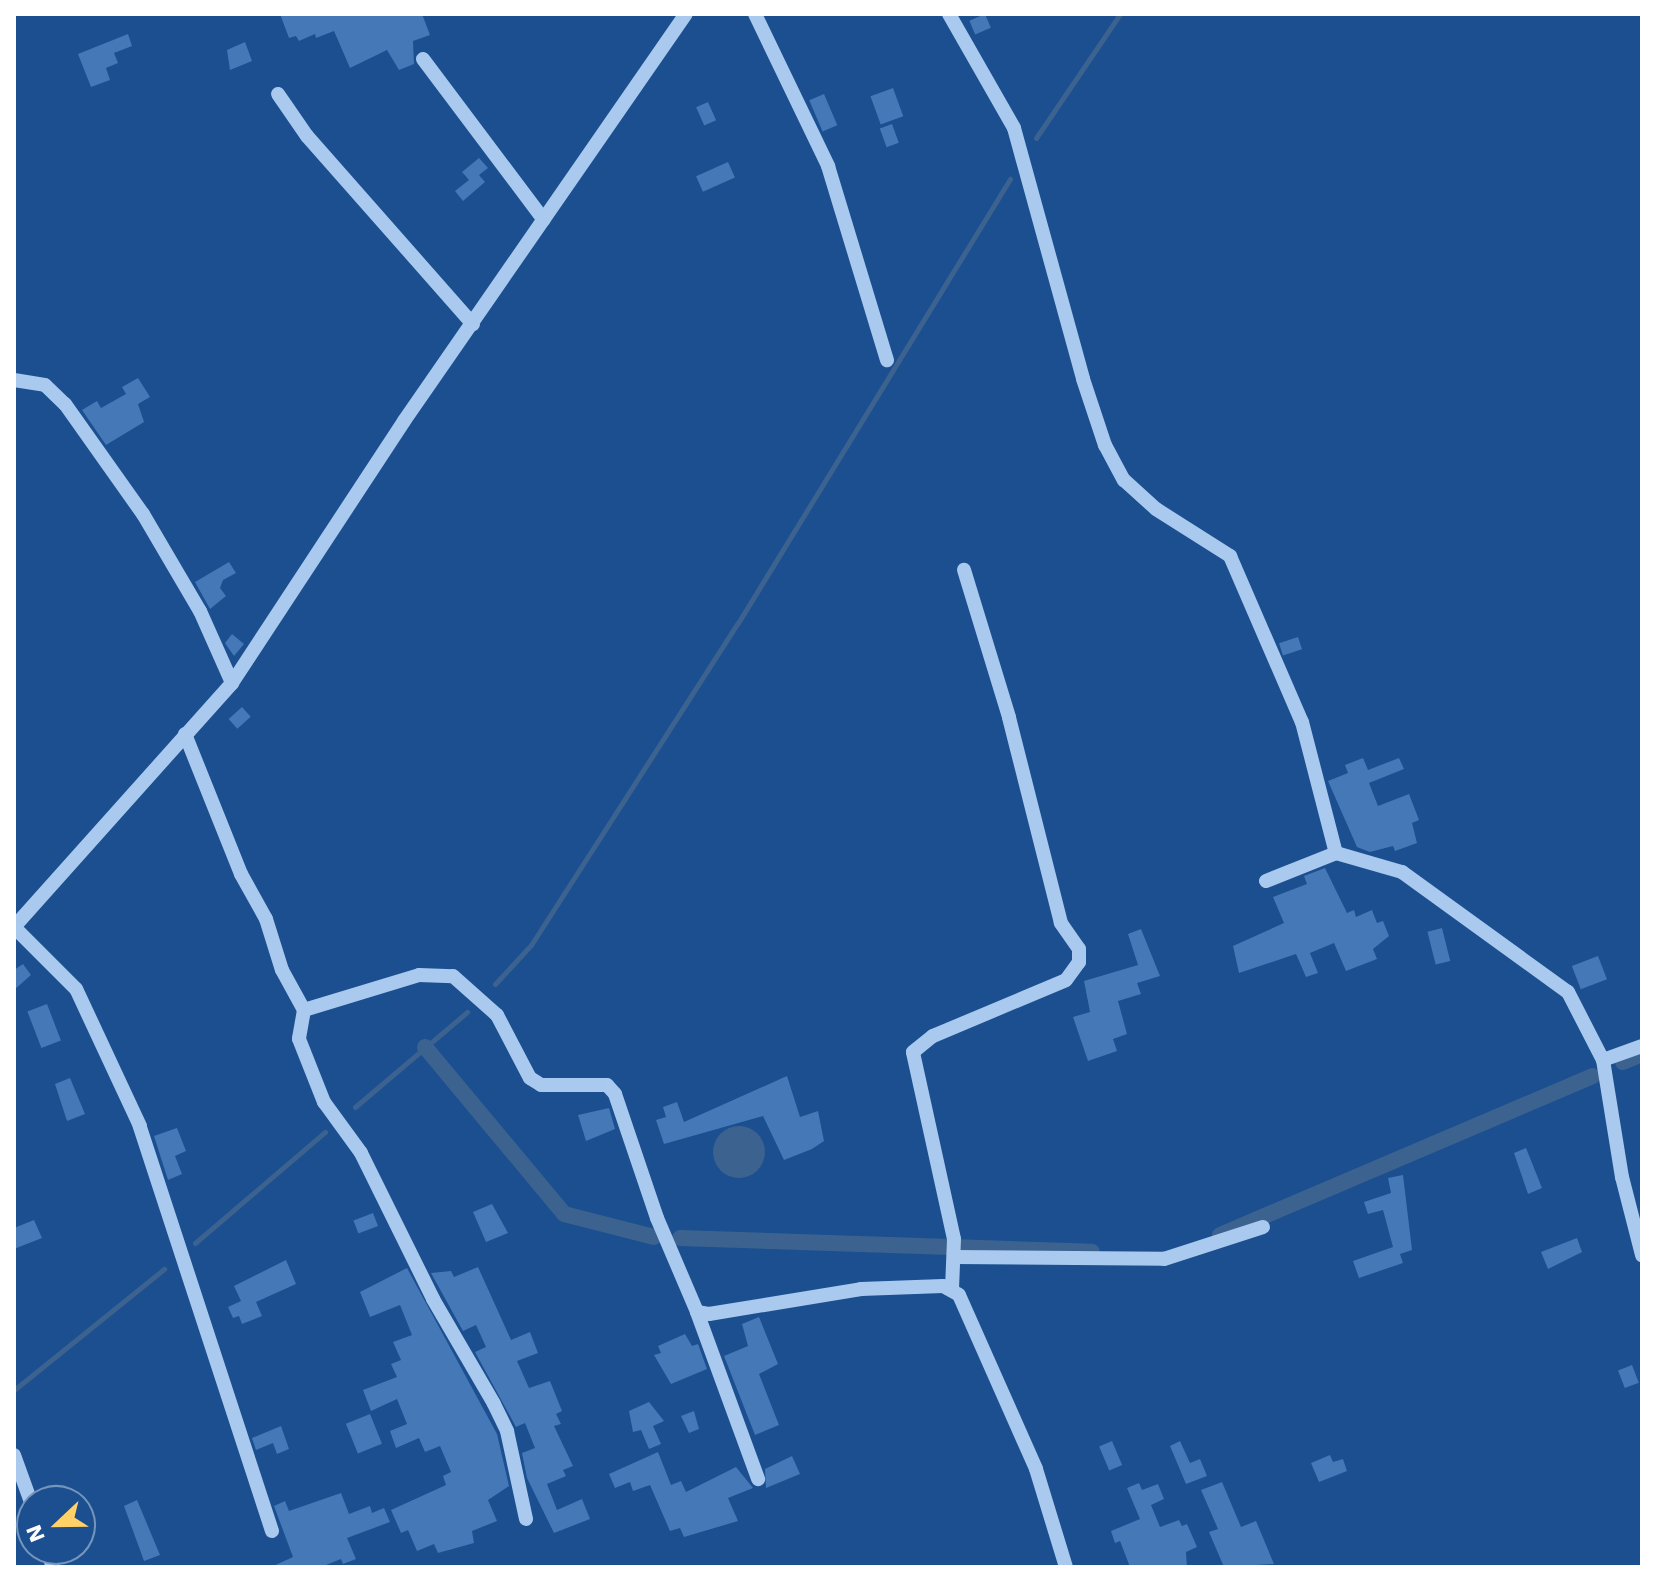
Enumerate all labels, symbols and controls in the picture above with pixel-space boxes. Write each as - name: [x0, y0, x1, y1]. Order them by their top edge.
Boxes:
- north arrow: [16, 1485, 96, 1565]
- text: N: [20, 1521, 50, 1546]

